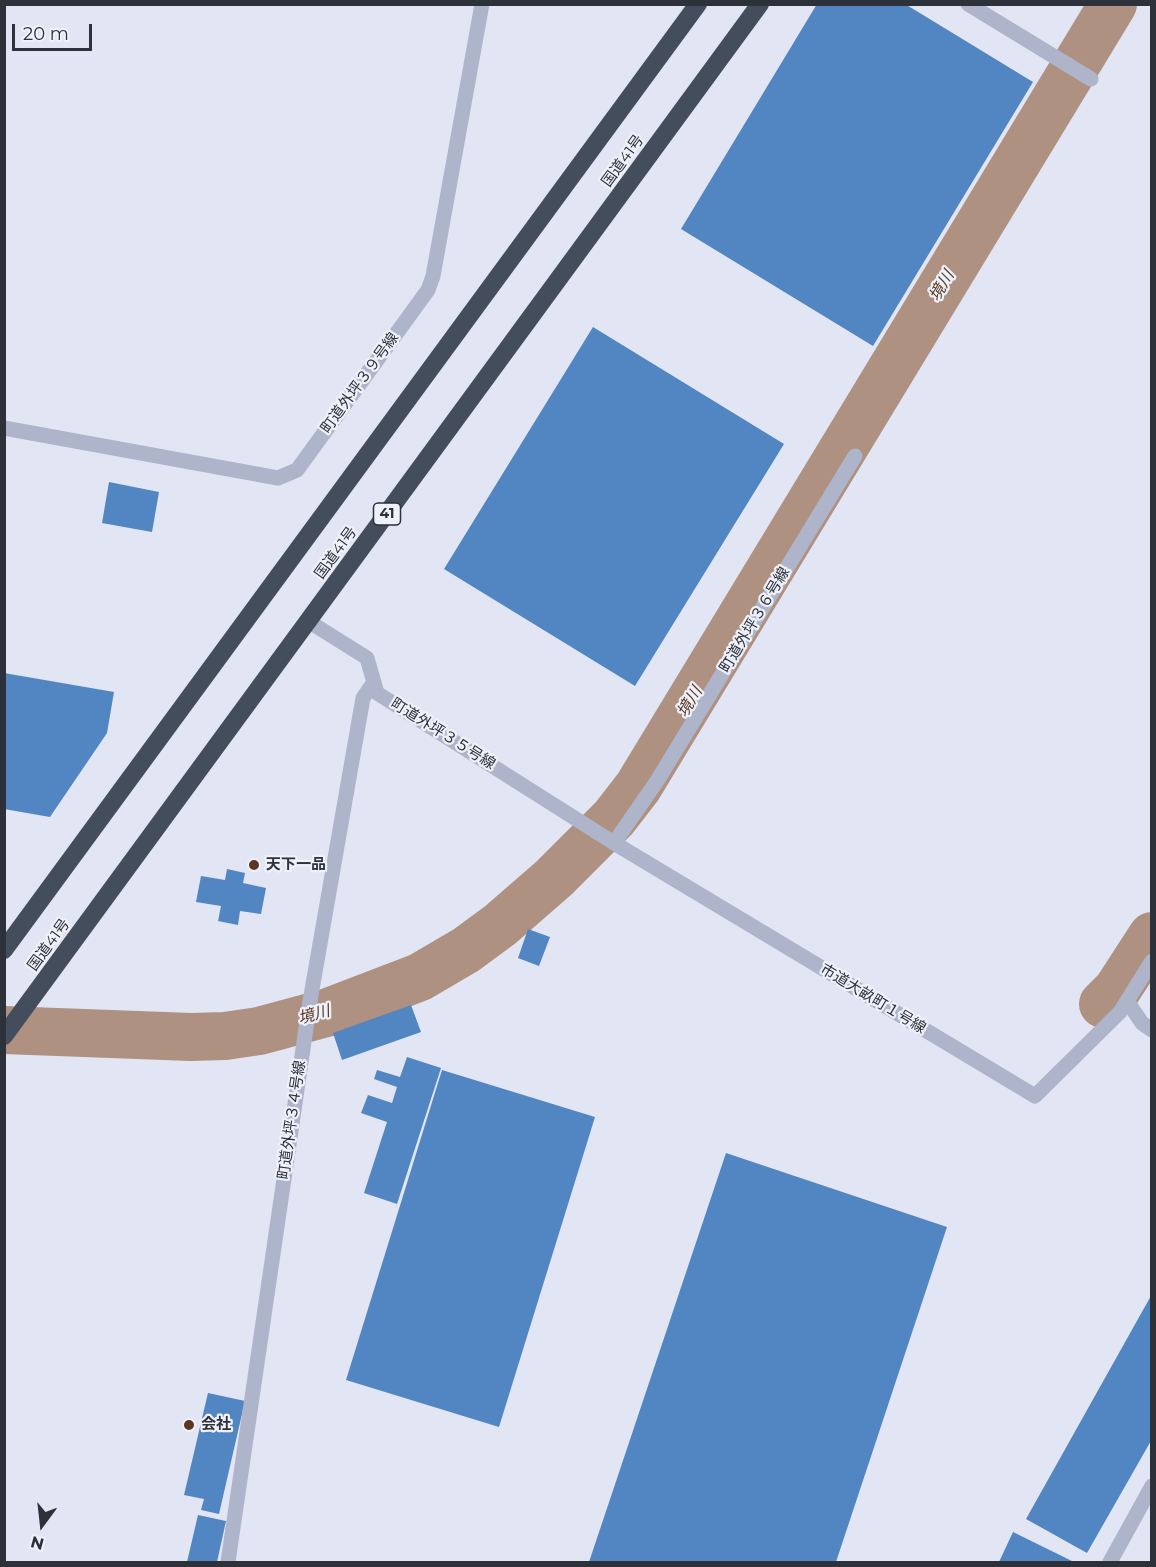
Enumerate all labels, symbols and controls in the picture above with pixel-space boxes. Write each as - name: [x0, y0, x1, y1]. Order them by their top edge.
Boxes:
- scale bar: [15, 12, 94, 50]
- text: 20 m: [23, 23, 69, 45]
- street label: 国道41号: [598, 131, 648, 191]
- water label: 境川: [926, 267, 958, 305]
- street label: 町道外坪３９号線: [317, 329, 403, 437]
- road number: 41: [374, 503, 400, 525]
- street label: 国道41号: [311, 523, 361, 583]
- street label: 町道外坪３６号線: [716, 564, 794, 676]
- water label: 境川: [674, 683, 706, 721]
- street label: 町道外坪３５号線: [387, 695, 499, 773]
- place label: 天下一品: [266, 856, 326, 874]
- marker: 天下一品: [247, 858, 261, 872]
- street label: 国道41号: [24, 915, 74, 975]
- street label: 市道大畝町１号線: [817, 960, 929, 1038]
- water label: 境川: [296, 1002, 332, 1028]
- street label: 町道外坪３４号線: [275, 1059, 309, 1181]
- place label: 会社: [201, 1416, 231, 1434]
- marker: 会社: [182, 1418, 196, 1432]
- north arrow: [12, 1495, 72, 1555]
- text: N: [29, 1532, 46, 1554]

